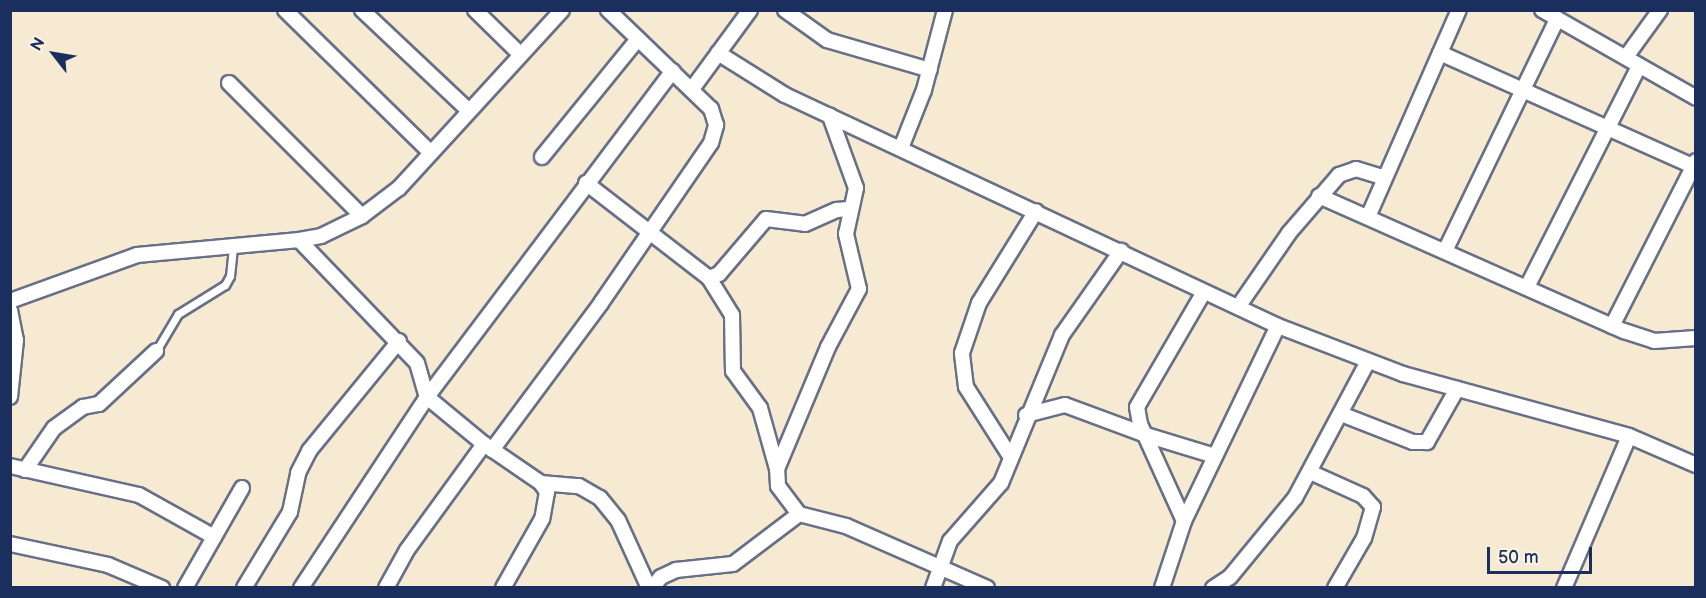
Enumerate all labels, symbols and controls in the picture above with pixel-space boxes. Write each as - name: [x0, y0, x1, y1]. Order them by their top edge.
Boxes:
- north arrow: [24, 24, 84, 84]
- text: N: [27, 34, 49, 55]
- scale bar: [1490, 535, 1595, 573]
- text: 50 m: [1498, 547, 1539, 568]

